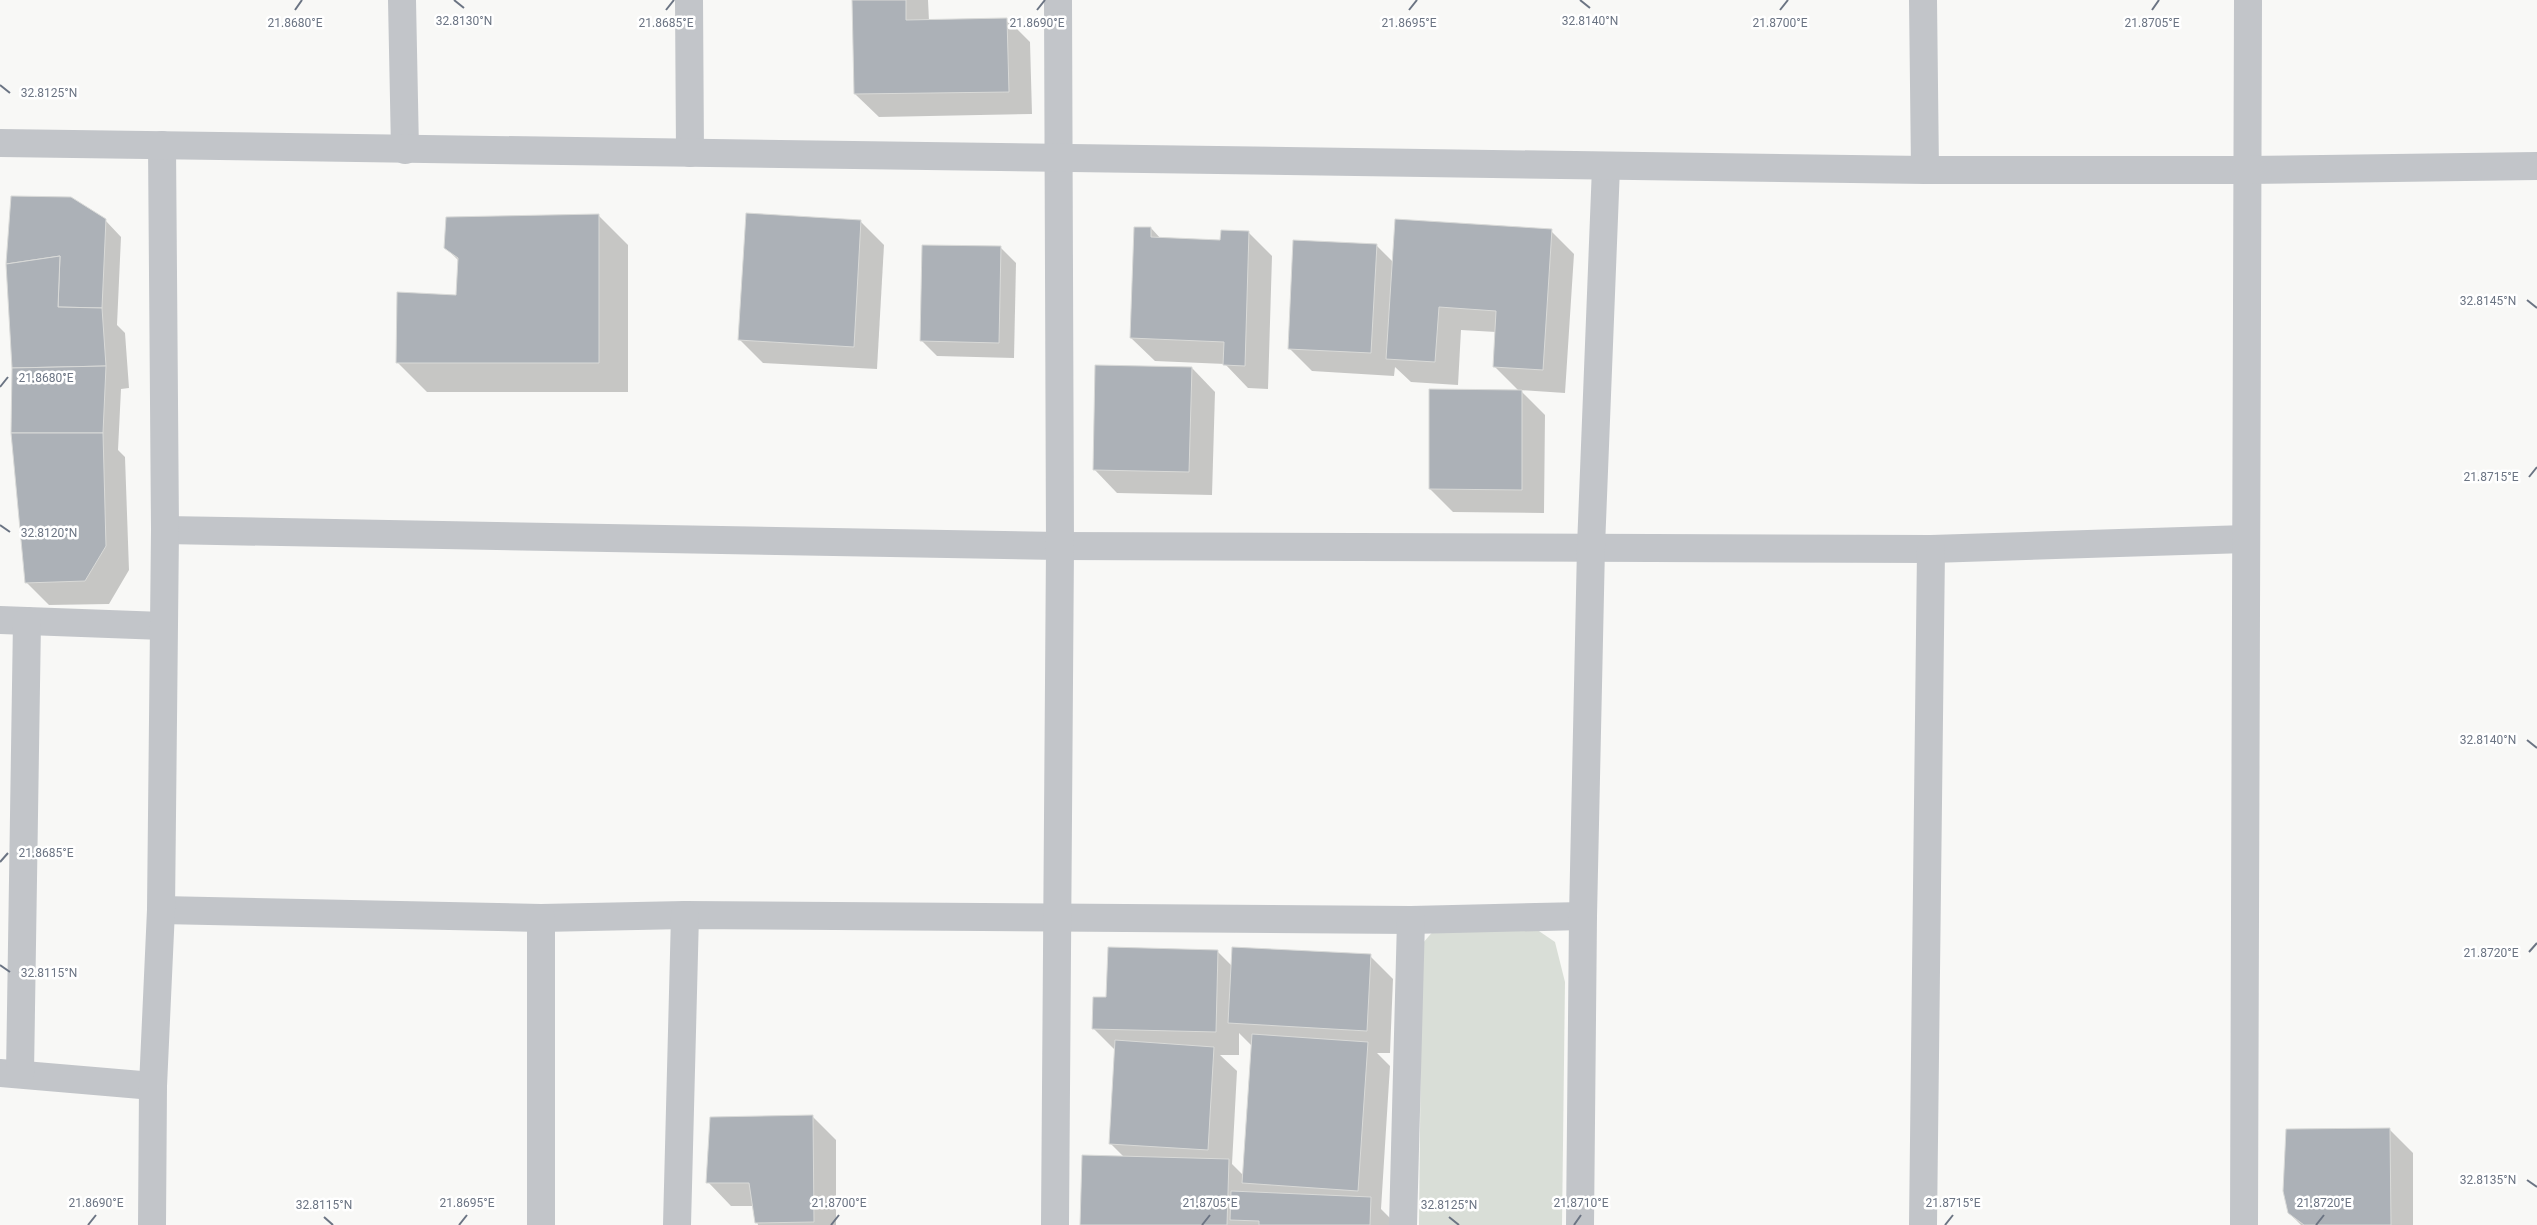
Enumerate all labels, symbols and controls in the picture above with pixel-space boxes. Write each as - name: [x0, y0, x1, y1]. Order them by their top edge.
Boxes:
- text: 32.8130°N: [436, 14, 492, 28]
- text: 32.8140°N: [1562, 14, 1618, 28]
- text: 21.8680°E: [268, 16, 323, 30]
- text: 21.8685°E: [639, 16, 694, 30]
- text: 21.8690°E: [1010, 16, 1065, 30]
- text: 21.8695°E: [1382, 16, 1437, 30]
- text: 21.8700°E: [1753, 16, 1808, 30]
- text: 21.8705°E: [2125, 16, 2180, 30]
- text: 32.8125°N: [21, 86, 77, 100]
- text: 32.8145°N: [2460, 294, 2516, 308]
- text: 21.8680°E: [19, 371, 74, 385]
- text: 21.8715°E: [2464, 470, 2519, 484]
- text: 32.8120°N: [21, 526, 77, 540]
- text: 32.8140°N: [2460, 733, 2516, 747]
- text: 21.8685°E: [19, 846, 74, 860]
- text: 21.8720°E: [2464, 946, 2519, 960]
- text: 32.8115°N: [21, 966, 77, 980]
- text: 32.8135°N: [2460, 1173, 2516, 1187]
- text: 21.8690°E: [69, 1196, 124, 1210]
- text: 21.8695°E: [440, 1196, 495, 1210]
- text: 21.8700°E: [812, 1196, 867, 1210]
- text: 21.8705°E: [1183, 1196, 1238, 1210]
- text: 21.8710°E: [1554, 1196, 1609, 1210]
- text: 21.8715°E: [1926, 1196, 1981, 1210]
- text: 21.8720°E: [2297, 1196, 2352, 1210]
- text: 32.8115°N: [296, 1198, 352, 1212]
- text: 32.8125°N: [1421, 1198, 1477, 1212]

